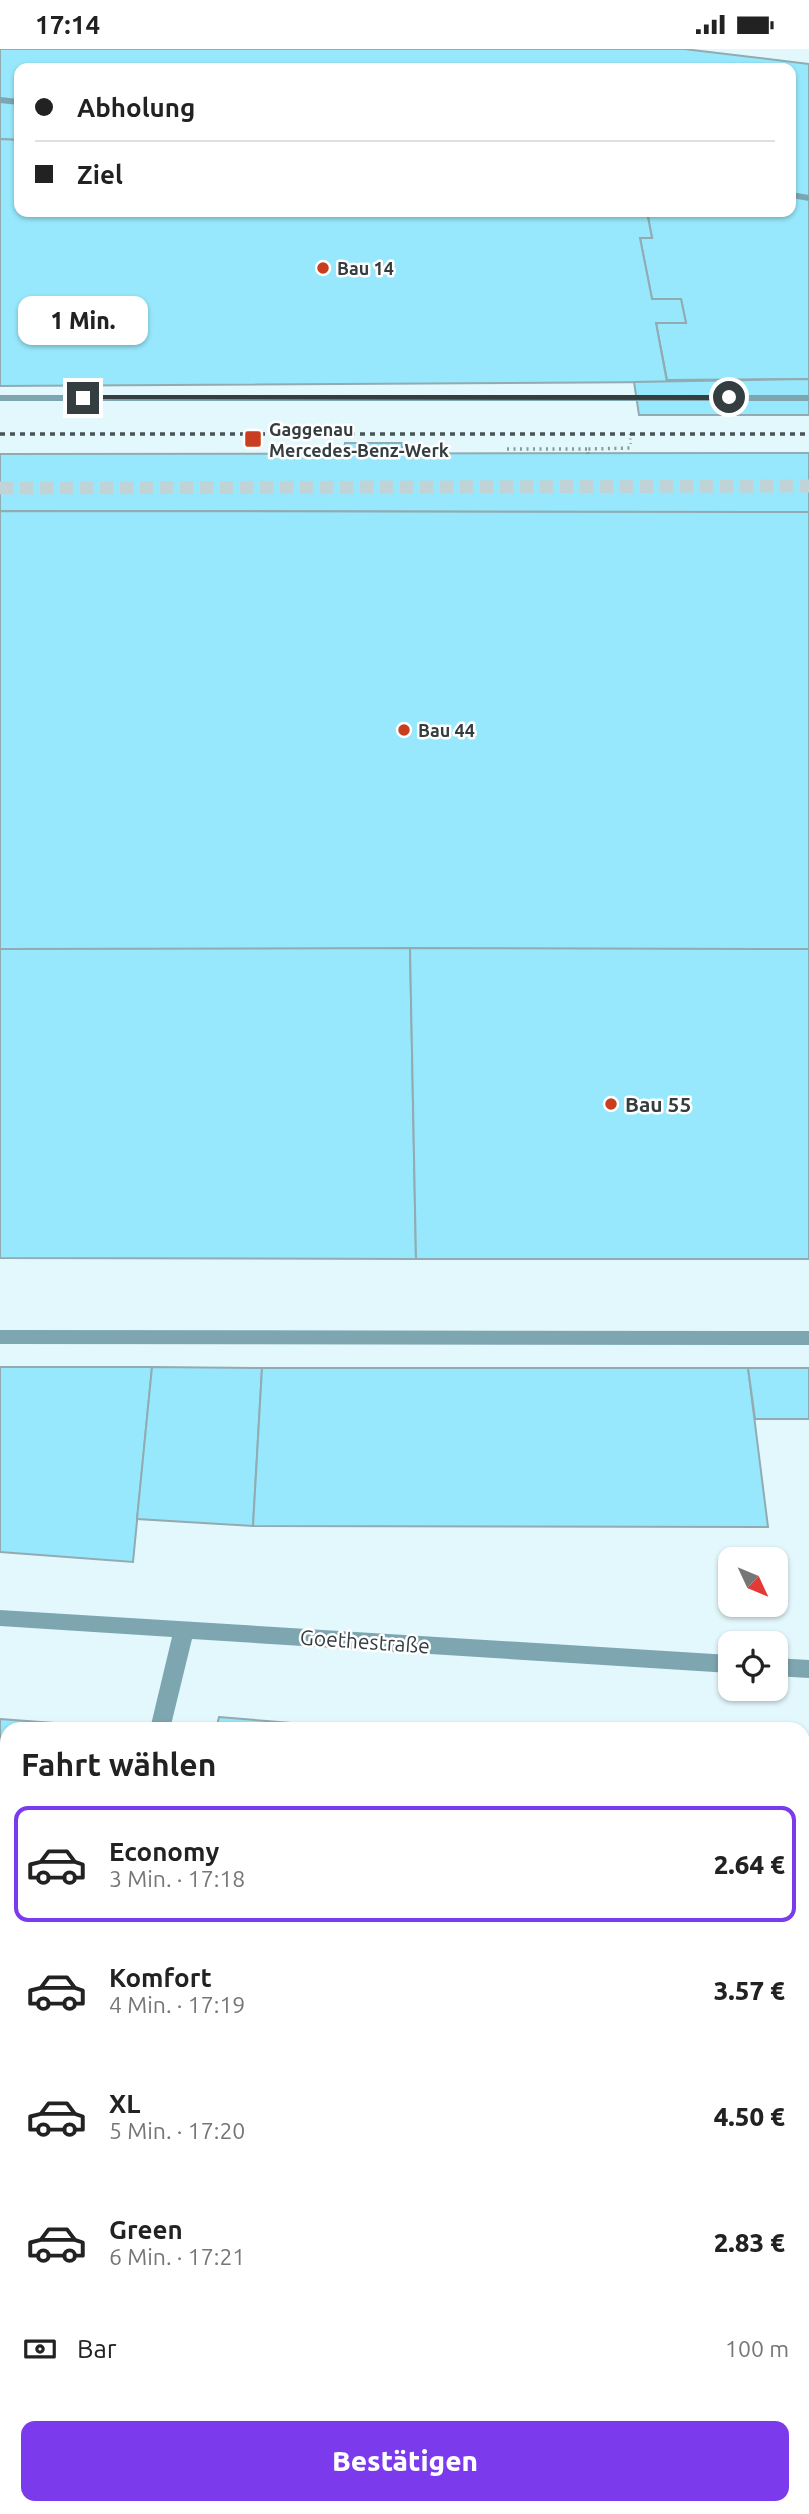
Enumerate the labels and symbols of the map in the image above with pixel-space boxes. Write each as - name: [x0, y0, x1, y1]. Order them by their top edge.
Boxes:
- place label: Bau 14: [337, 258, 394, 278]
- marker: Bau 14: [315, 260, 331, 276]
- callout: 1 Min.: [18, 296, 148, 345]
- route start: [713, 381, 745, 413]
- route end: [67, 382, 99, 414]
- place label: Gaggenau Mercedes-Benz-Werk: [269, 419, 449, 460]
- marker: Gaggenau Mercedes-Benz-Werk: [243, 429, 263, 449]
- place label: Bau 44: [418, 720, 475, 740]
- marker: Bau 44: [396, 722, 412, 738]
- place label: Bau 55: [625, 1092, 691, 1116]
- marker: Bau 55: [603, 1096, 619, 1112]
- north arrow: [718, 1547, 788, 1617]
- street label: Goethestraße: [299, 1624, 431, 1658]

